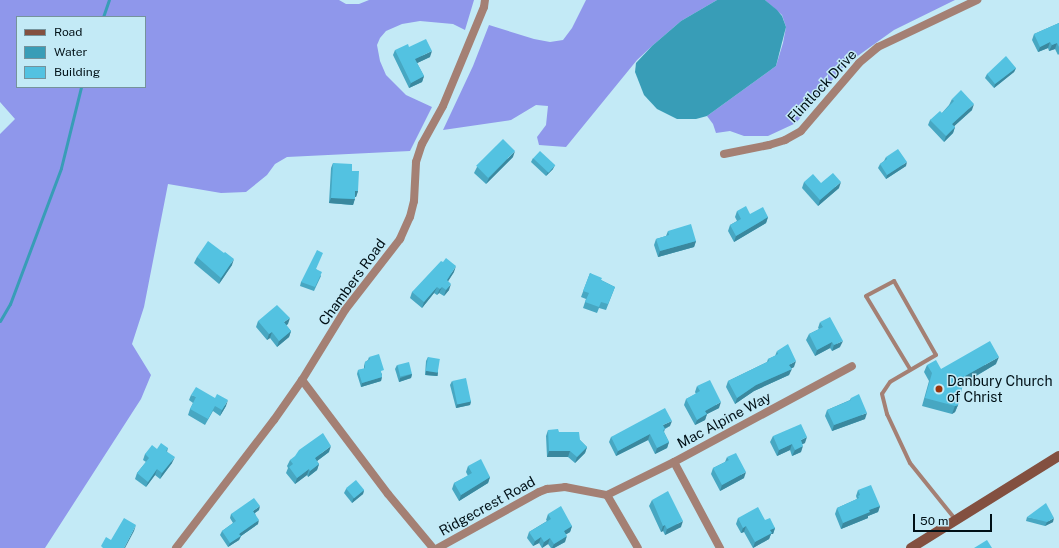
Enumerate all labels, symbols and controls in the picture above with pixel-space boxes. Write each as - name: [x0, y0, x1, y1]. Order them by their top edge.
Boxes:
- legend: [16, 16, 146, 88]
- text: Road: [54, 25, 82, 39]
- text: Water: [54, 45, 87, 59]
- street label: Flintlock Drive: [784, 46, 860, 126]
- text: Building: [54, 65, 100, 79]
- street label: Chambers Road: [315, 235, 389, 329]
- place label: Danbury Church of Christ: [947, 373, 1053, 406]
- marker: Danbury Church of Christ: [934, 384, 944, 394]
- street label: Mac Alpine Way: [674, 388, 774, 452]
- street label: Ridgecrest Road: [436, 473, 538, 539]
- scale bar: [915, 506, 994, 532]
- text: 50 m: [920, 514, 948, 528]

